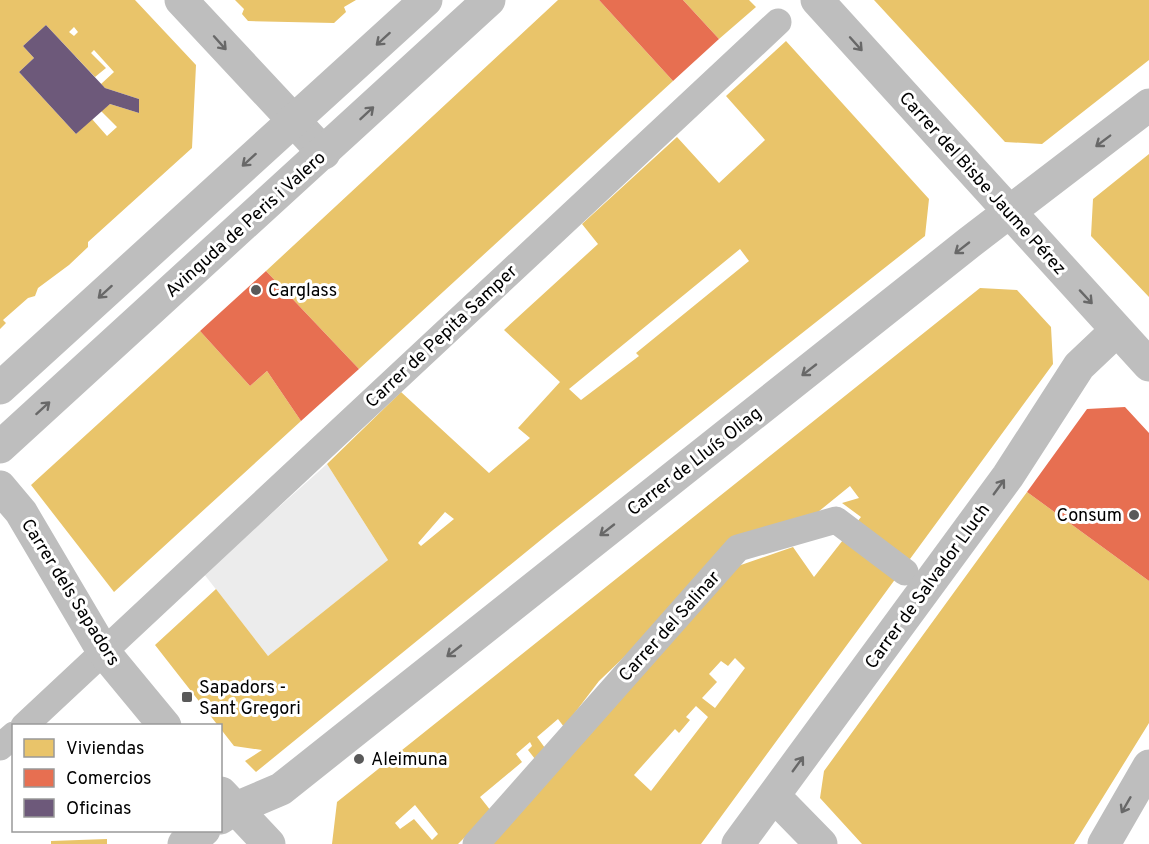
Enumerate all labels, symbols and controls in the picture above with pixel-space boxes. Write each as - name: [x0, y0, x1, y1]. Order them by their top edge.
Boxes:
- one-way arrow: [376, 32, 391, 46]
- one-way arrow: [213, 35, 227, 50]
- one-way arrow: [849, 36, 863, 51]
- street label: Carrer del Bisbe Jaume Pérez: [893, 87, 1070, 281]
- one-way arrow: [359, 106, 374, 120]
- one-way arrow: [1095, 134, 1111, 147]
- street label: Avinguda de Peris i Valero: [161, 147, 331, 303]
- one-way arrow: [242, 153, 257, 167]
- one-way arrow: [954, 242, 970, 255]
- street label: Carrer de Pepita Samper: [361, 261, 523, 414]
- place label: Carglass: [268, 280, 337, 303]
- marker: Carglass: [249, 283, 263, 297]
- one-way arrow: [98, 285, 113, 299]
- one-way arrow: [1079, 289, 1093, 304]
- one-way arrow: [801, 363, 817, 376]
- one-way arrow: [36, 401, 51, 415]
- street label: Carrer de Lluís Oliag: [623, 403, 767, 522]
- one-way arrow: [993, 480, 1006, 496]
- street label: Carrer de Salvador Lluch: [860, 500, 996, 674]
- place label: Consum: [1056, 505, 1122, 528]
- marker: Consum: [1127, 508, 1141, 522]
- street label: Carrer dels Sapadors: [15, 515, 124, 671]
- one-way arrow: [599, 524, 615, 537]
- street label: Carrer del Salinar: [614, 567, 726, 687]
- one-way arrow: [447, 645, 463, 658]
- place label: Sapadors - Sant Gregori: [199, 677, 301, 721]
- marker: Sapadors - Sant Gregori: [180, 690, 194, 704]
- legend: [12, 724, 222, 832]
- text: Viviendas: [66, 738, 144, 761]
- place label: Aleimuna: [371, 749, 447, 772]
- marker: Aleimuna: [352, 752, 366, 766]
- one-way arrow: [792, 756, 804, 772]
- text: Comercios: [66, 768, 152, 791]
- one-way arrow: [1120, 796, 1132, 813]
- text: Oficinas: [66, 798, 131, 821]

